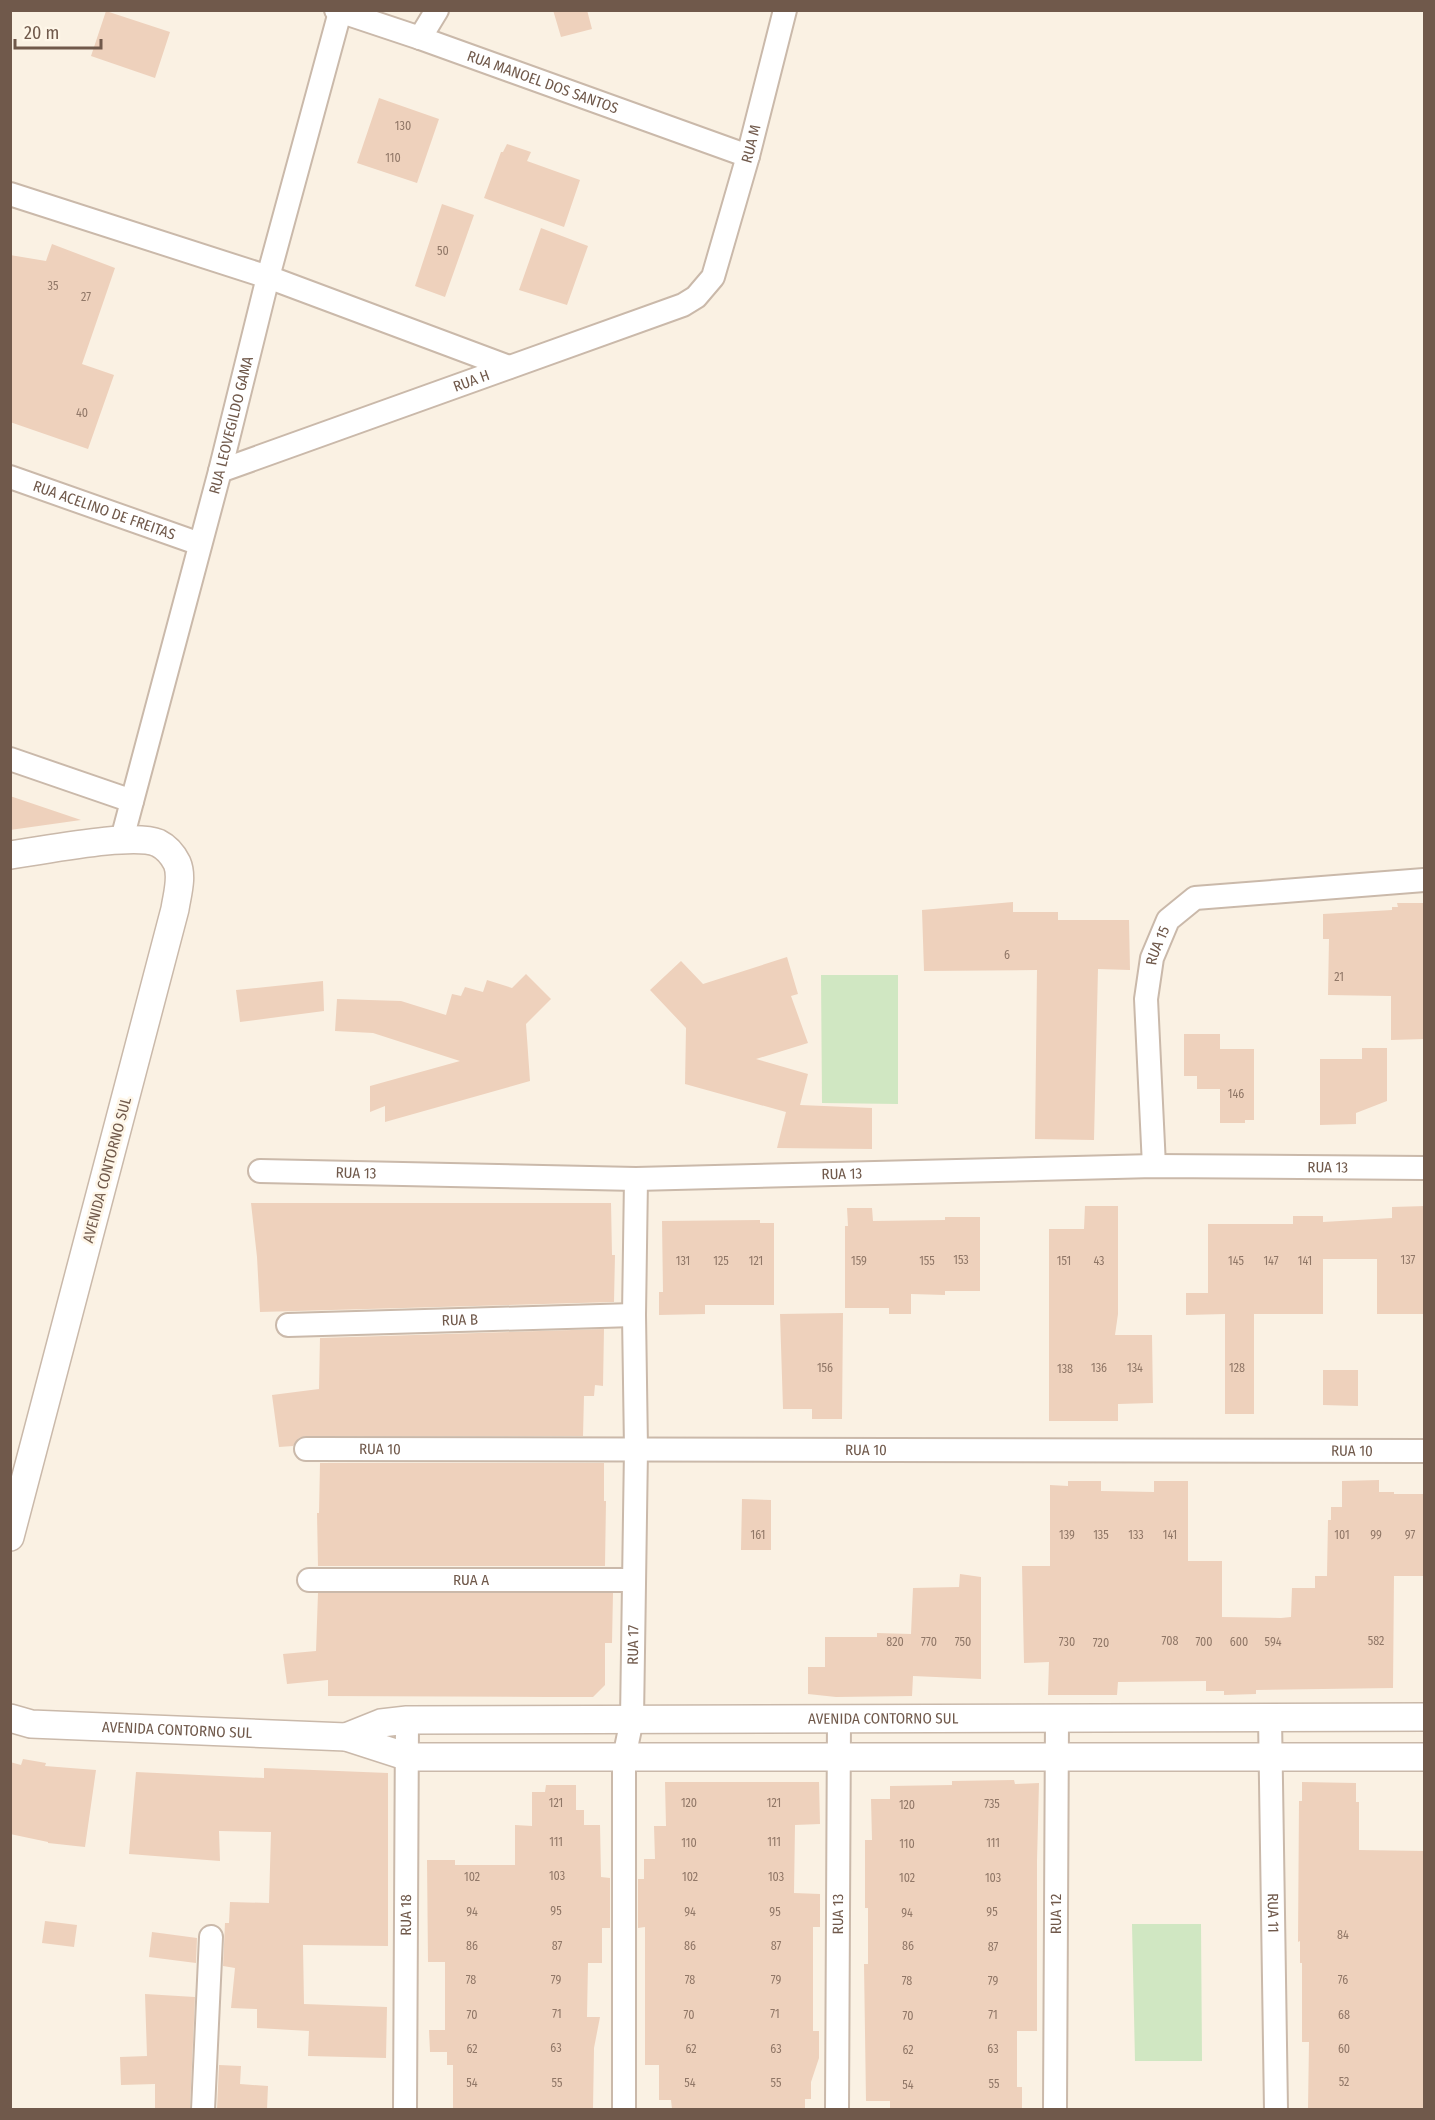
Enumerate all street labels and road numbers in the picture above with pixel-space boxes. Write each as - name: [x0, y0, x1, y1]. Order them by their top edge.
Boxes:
- street label: RUA MANOEL DOS SANTOS: [465, 47, 621, 118]
- street label: RUA M: [737, 123, 765, 165]
- street label: RUA LEOVEGILDO GAMA: [205, 354, 257, 496]
- street label: RUA H: [451, 366, 492, 396]
- street label: RUA ACELINO DE FREITAS: [31, 477, 178, 544]
- street label: RUA 15: [1142, 923, 1173, 966]
- street label: AVENIDA CONTORNO SUL: [79, 1095, 135, 1245]
- street label: RUA 13: [1307, 1158, 1348, 1176]
- street label: RUA 13: [335, 1164, 377, 1182]
- street label: RUA 13: [821, 1164, 863, 1183]
- street label: RUA B: [441, 1311, 478, 1330]
- street label: RUA 10: [359, 1440, 401, 1458]
- street label: RUA 10: [845, 1441, 887, 1459]
- street label: RUA 10: [1331, 1442, 1373, 1460]
- street label: RUA A: [453, 1571, 489, 1589]
- street label: RUA 17: [624, 1625, 642, 1665]
- street label: AVENIDA CONTORNO SUL: [808, 1709, 959, 1728]
- street label: AVENIDA CONTORNO SUL: [102, 1718, 253, 1742]
- street label: RUA 13: [829, 1893, 847, 1934]
- street label: RUA 12: [1047, 1893, 1065, 1934]
- street label: RUA 11: [1264, 1893, 1282, 1933]
- street label: RUA 18: [397, 1894, 415, 1936]

